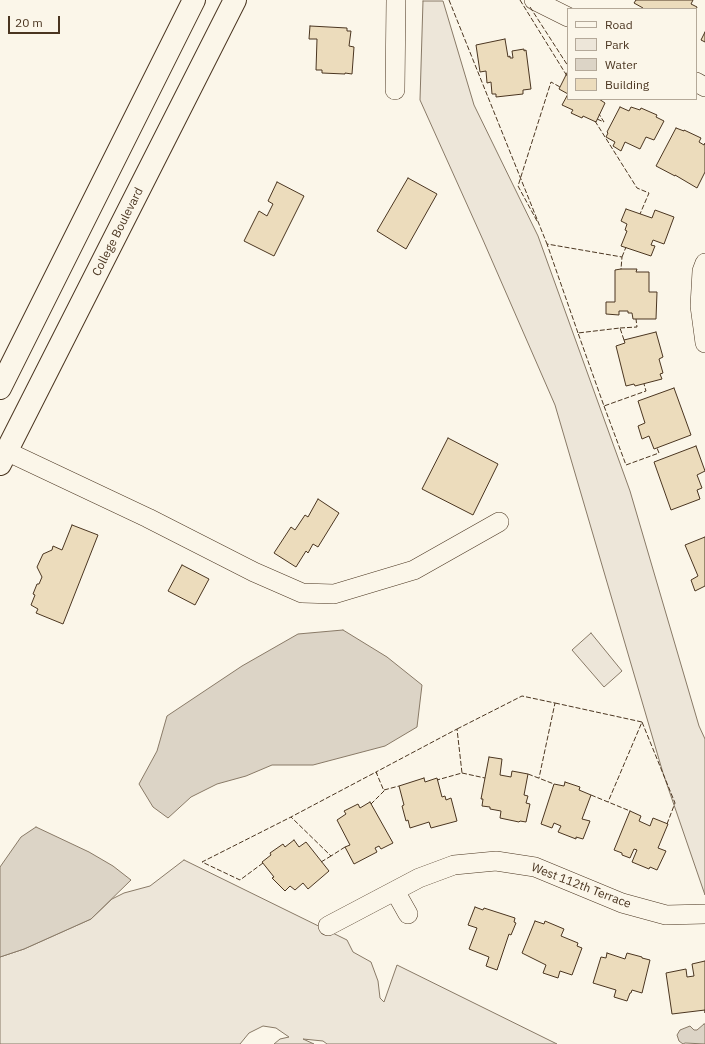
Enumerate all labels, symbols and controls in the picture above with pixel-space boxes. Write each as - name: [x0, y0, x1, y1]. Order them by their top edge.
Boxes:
- scale bar: [10, 8, 62, 34]
- legend: [567, 8, 697, 100]
- text: 20 m: [15, 15, 43, 30]
- text: Road: [605, 17, 633, 32]
- text: Park: [605, 37, 629, 52]
- text: Water: [605, 57, 637, 72]
- text: Building: [605, 77, 649, 92]
- street label: College Boulevard: [89, 185, 147, 279]
- street label: West 112th Terrace: [529, 860, 633, 912]

